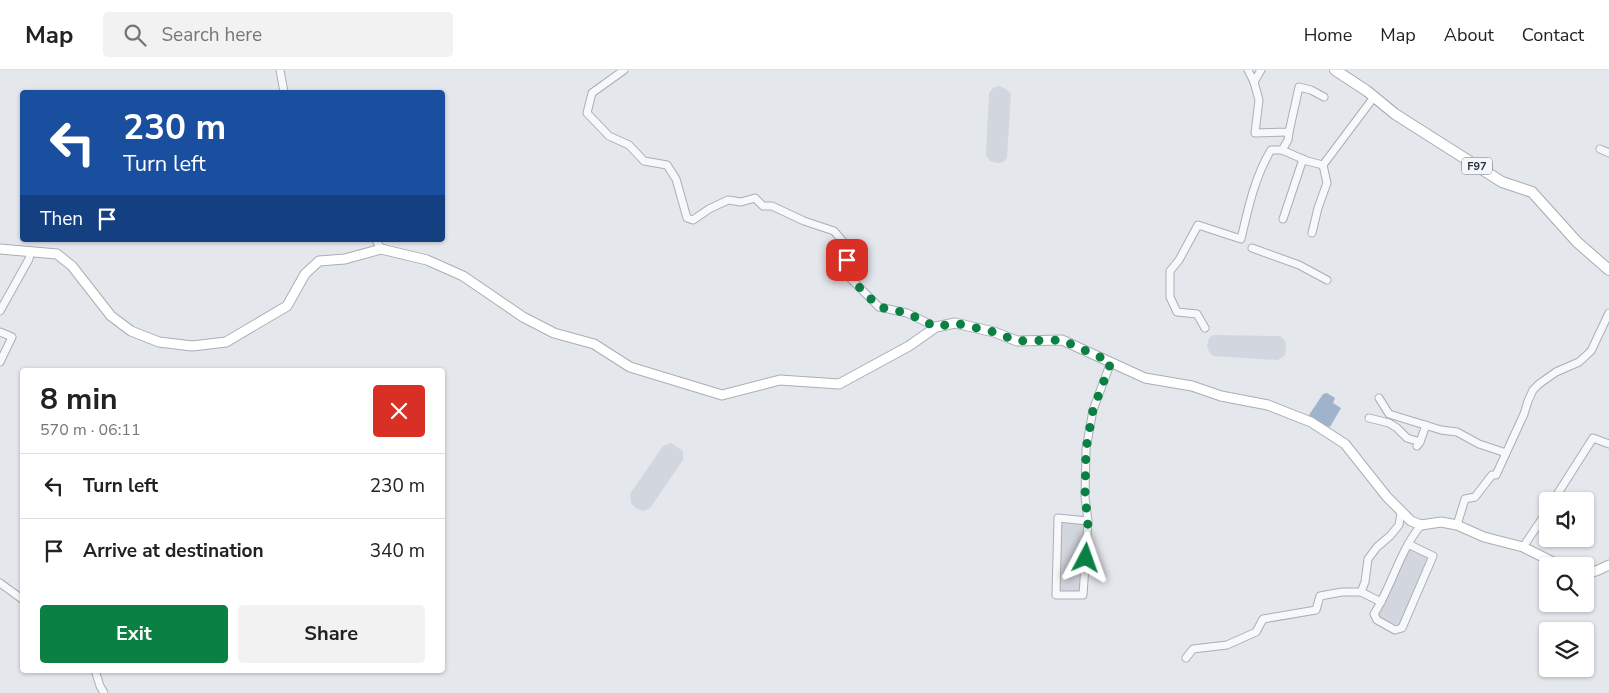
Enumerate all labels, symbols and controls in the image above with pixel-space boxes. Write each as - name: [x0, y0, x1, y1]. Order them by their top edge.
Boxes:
- search box: [103, 12, 453, 57]
- text: Map: [25, 19, 73, 51]
- icon: search: [121, 21, 149, 49]
- text: Search here: [161, 22, 262, 48]
- text: Home: [1304, 23, 1352, 47]
- text: Map: [1380, 23, 1416, 47]
- text: About: [1444, 23, 1494, 47]
- text: Contact: [1522, 23, 1584, 47]
- text: 230 m: [123, 104, 226, 151]
- icon: left: [40, 110, 105, 175]
- text: Turn left: [123, 149, 206, 179]
- road number: F97: [1462, 158, 1492, 174]
- icon: arrive: [93, 205, 121, 233]
- text: Then: [40, 206, 83, 232]
- pin: [826, 239, 868, 281]
- icon: arrive: [833, 246, 861, 274]
- text: 8 min: [40, 379, 118, 420]
- button: close: [373, 385, 425, 437]
- text: 570 m · 06:11: [40, 419, 141, 441]
- icon: left: [40, 472, 68, 500]
- text: Turn left: [83, 473, 158, 499]
- text: 230 m: [370, 473, 425, 499]
- map controls: [1539, 492, 1594, 677]
- button: sound: [1539, 492, 1594, 547]
- position arrow: [1059, 531, 1111, 583]
- icon: arrive: [40, 537, 68, 565]
- text: Arrive at destination: [83, 538, 264, 564]
- text: 340 m: [370, 538, 425, 564]
- button: search: [1539, 557, 1594, 612]
- button: Exit: [40, 605, 228, 663]
- button: Share: [238, 605, 425, 663]
- button: layers: [1539, 622, 1594, 677]

